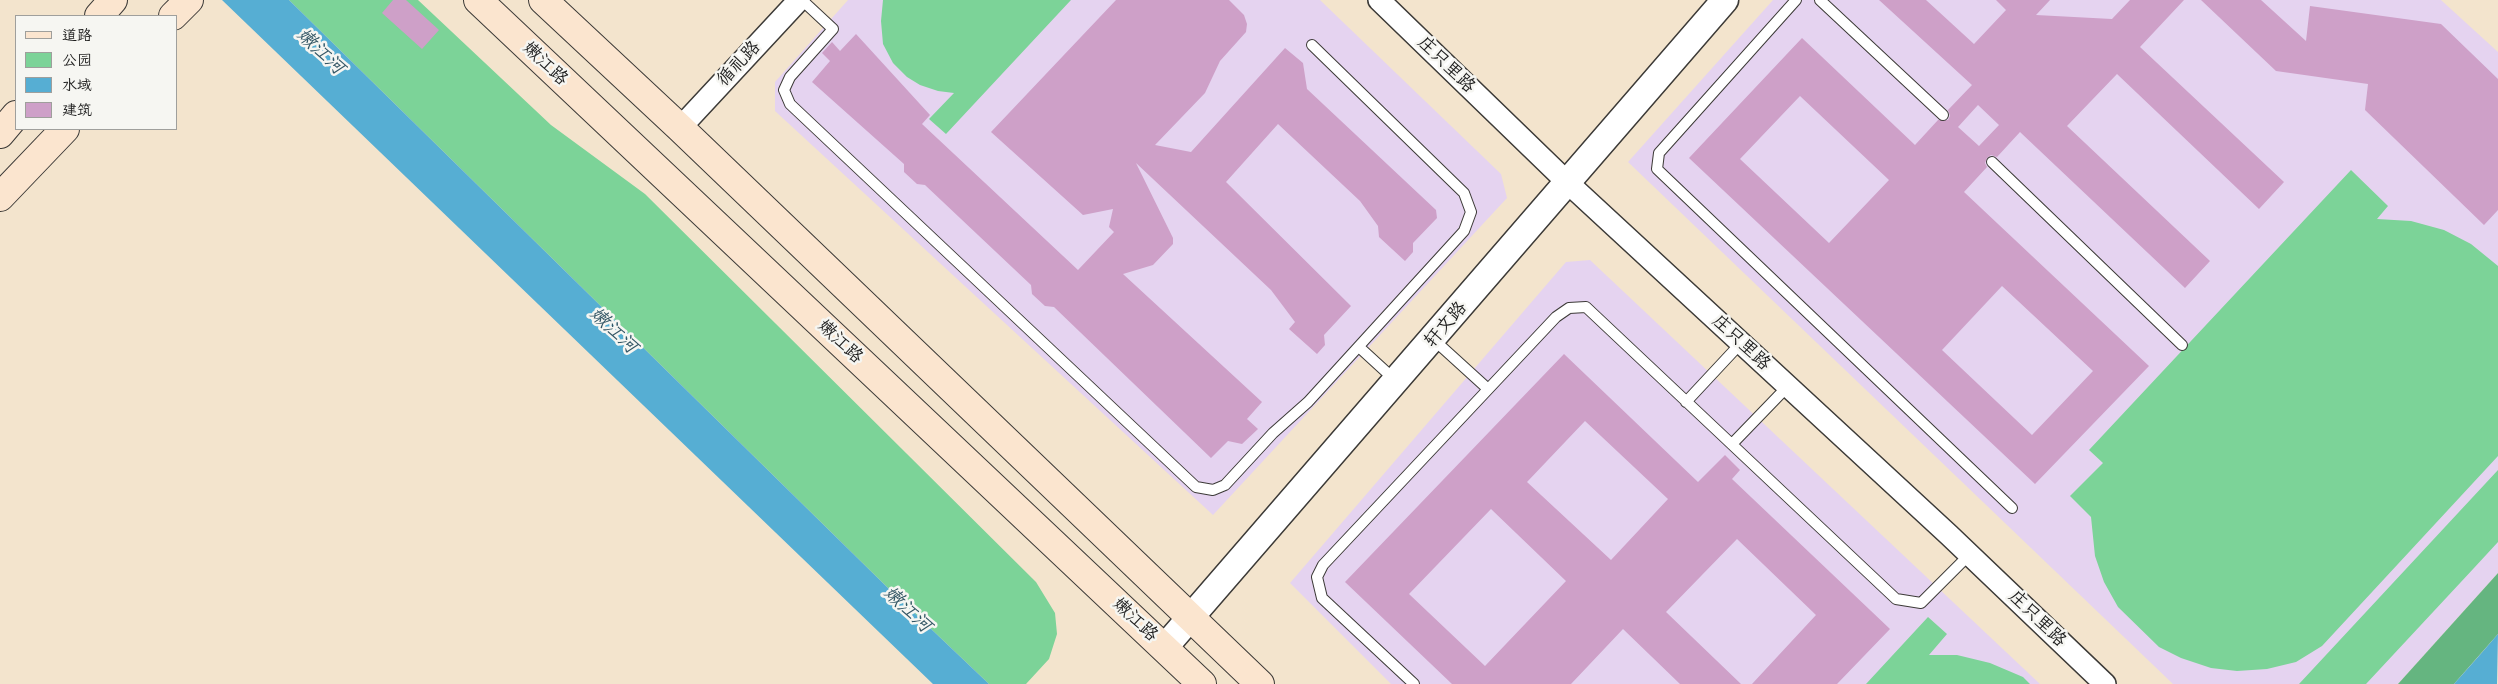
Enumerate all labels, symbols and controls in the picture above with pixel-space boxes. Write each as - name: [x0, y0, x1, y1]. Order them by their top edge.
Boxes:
- legend: [15, 15, 178, 130]
- water label: 嫩江河: [291, 24, 349, 80]
- text: 道路: [62, 26, 92, 44]
- street label: 庄只里路: [1413, 32, 1479, 98]
- street label: 循礼路: [713, 37, 765, 91]
- street label: 嫩江路: [518, 38, 572, 90]
- text: 公园: [62, 51, 92, 69]
- text: 水域: [62, 76, 92, 94]
- text: 建筑: [62, 101, 92, 119]
- street label: 轩文路: [1420, 298, 1472, 352]
- water label: 嫩江河: [584, 303, 642, 359]
- street label: 庄只里路: [1707, 311, 1775, 375]
- street label: 嫩江路: [813, 316, 867, 368]
- water label: 嫩江河: [878, 582, 936, 638]
- street label: 庄只里路: [2004, 586, 2070, 652]
- street label: 嫩江路: [1108, 594, 1162, 646]

